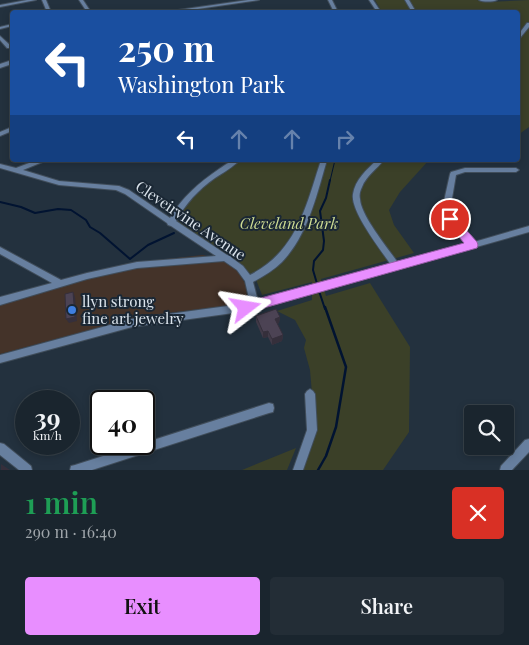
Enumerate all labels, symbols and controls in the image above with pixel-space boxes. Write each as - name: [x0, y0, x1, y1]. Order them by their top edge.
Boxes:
- text: 250 m: [118, 24, 215, 71]
- icon: left: [35, 30, 100, 95]
- text: Washington Park: [118, 69, 285, 99]
- icon: left: [172, 125, 200, 153]
- icon: ahead: [225, 125, 253, 153]
- icon: ahead: [278, 125, 306, 153]
- icon: right: [331, 125, 359, 153]
- street label: Cleveirvine Avenue: [132, 176, 250, 264]
- pin: [429, 198, 471, 240]
- icon: arrive: [436, 205, 464, 233]
- park label: Cleveland Park: [240, 213, 338, 233]
- position arrow: [219, 281, 271, 333]
- place label: llyn strong fine art jewelry: [82, 291, 184, 328]
- marker: llyn strong fine art jewelry: [66, 304, 78, 316]
- speed limit sign: 40: [90, 390, 155, 455]
- text: 39: [34, 400, 61, 433]
- map controls: [464, 405, 514, 455]
- button: search: [464, 405, 514, 455]
- text: km/h: [33, 427, 62, 443]
- text: 1 min: [25, 482, 98, 522]
- button: close: [452, 487, 504, 539]
- text: 290 m · 16:40: [25, 521, 117, 542]
- button: Exit: [25, 577, 260, 635]
- button: Share: [270, 577, 504, 635]

